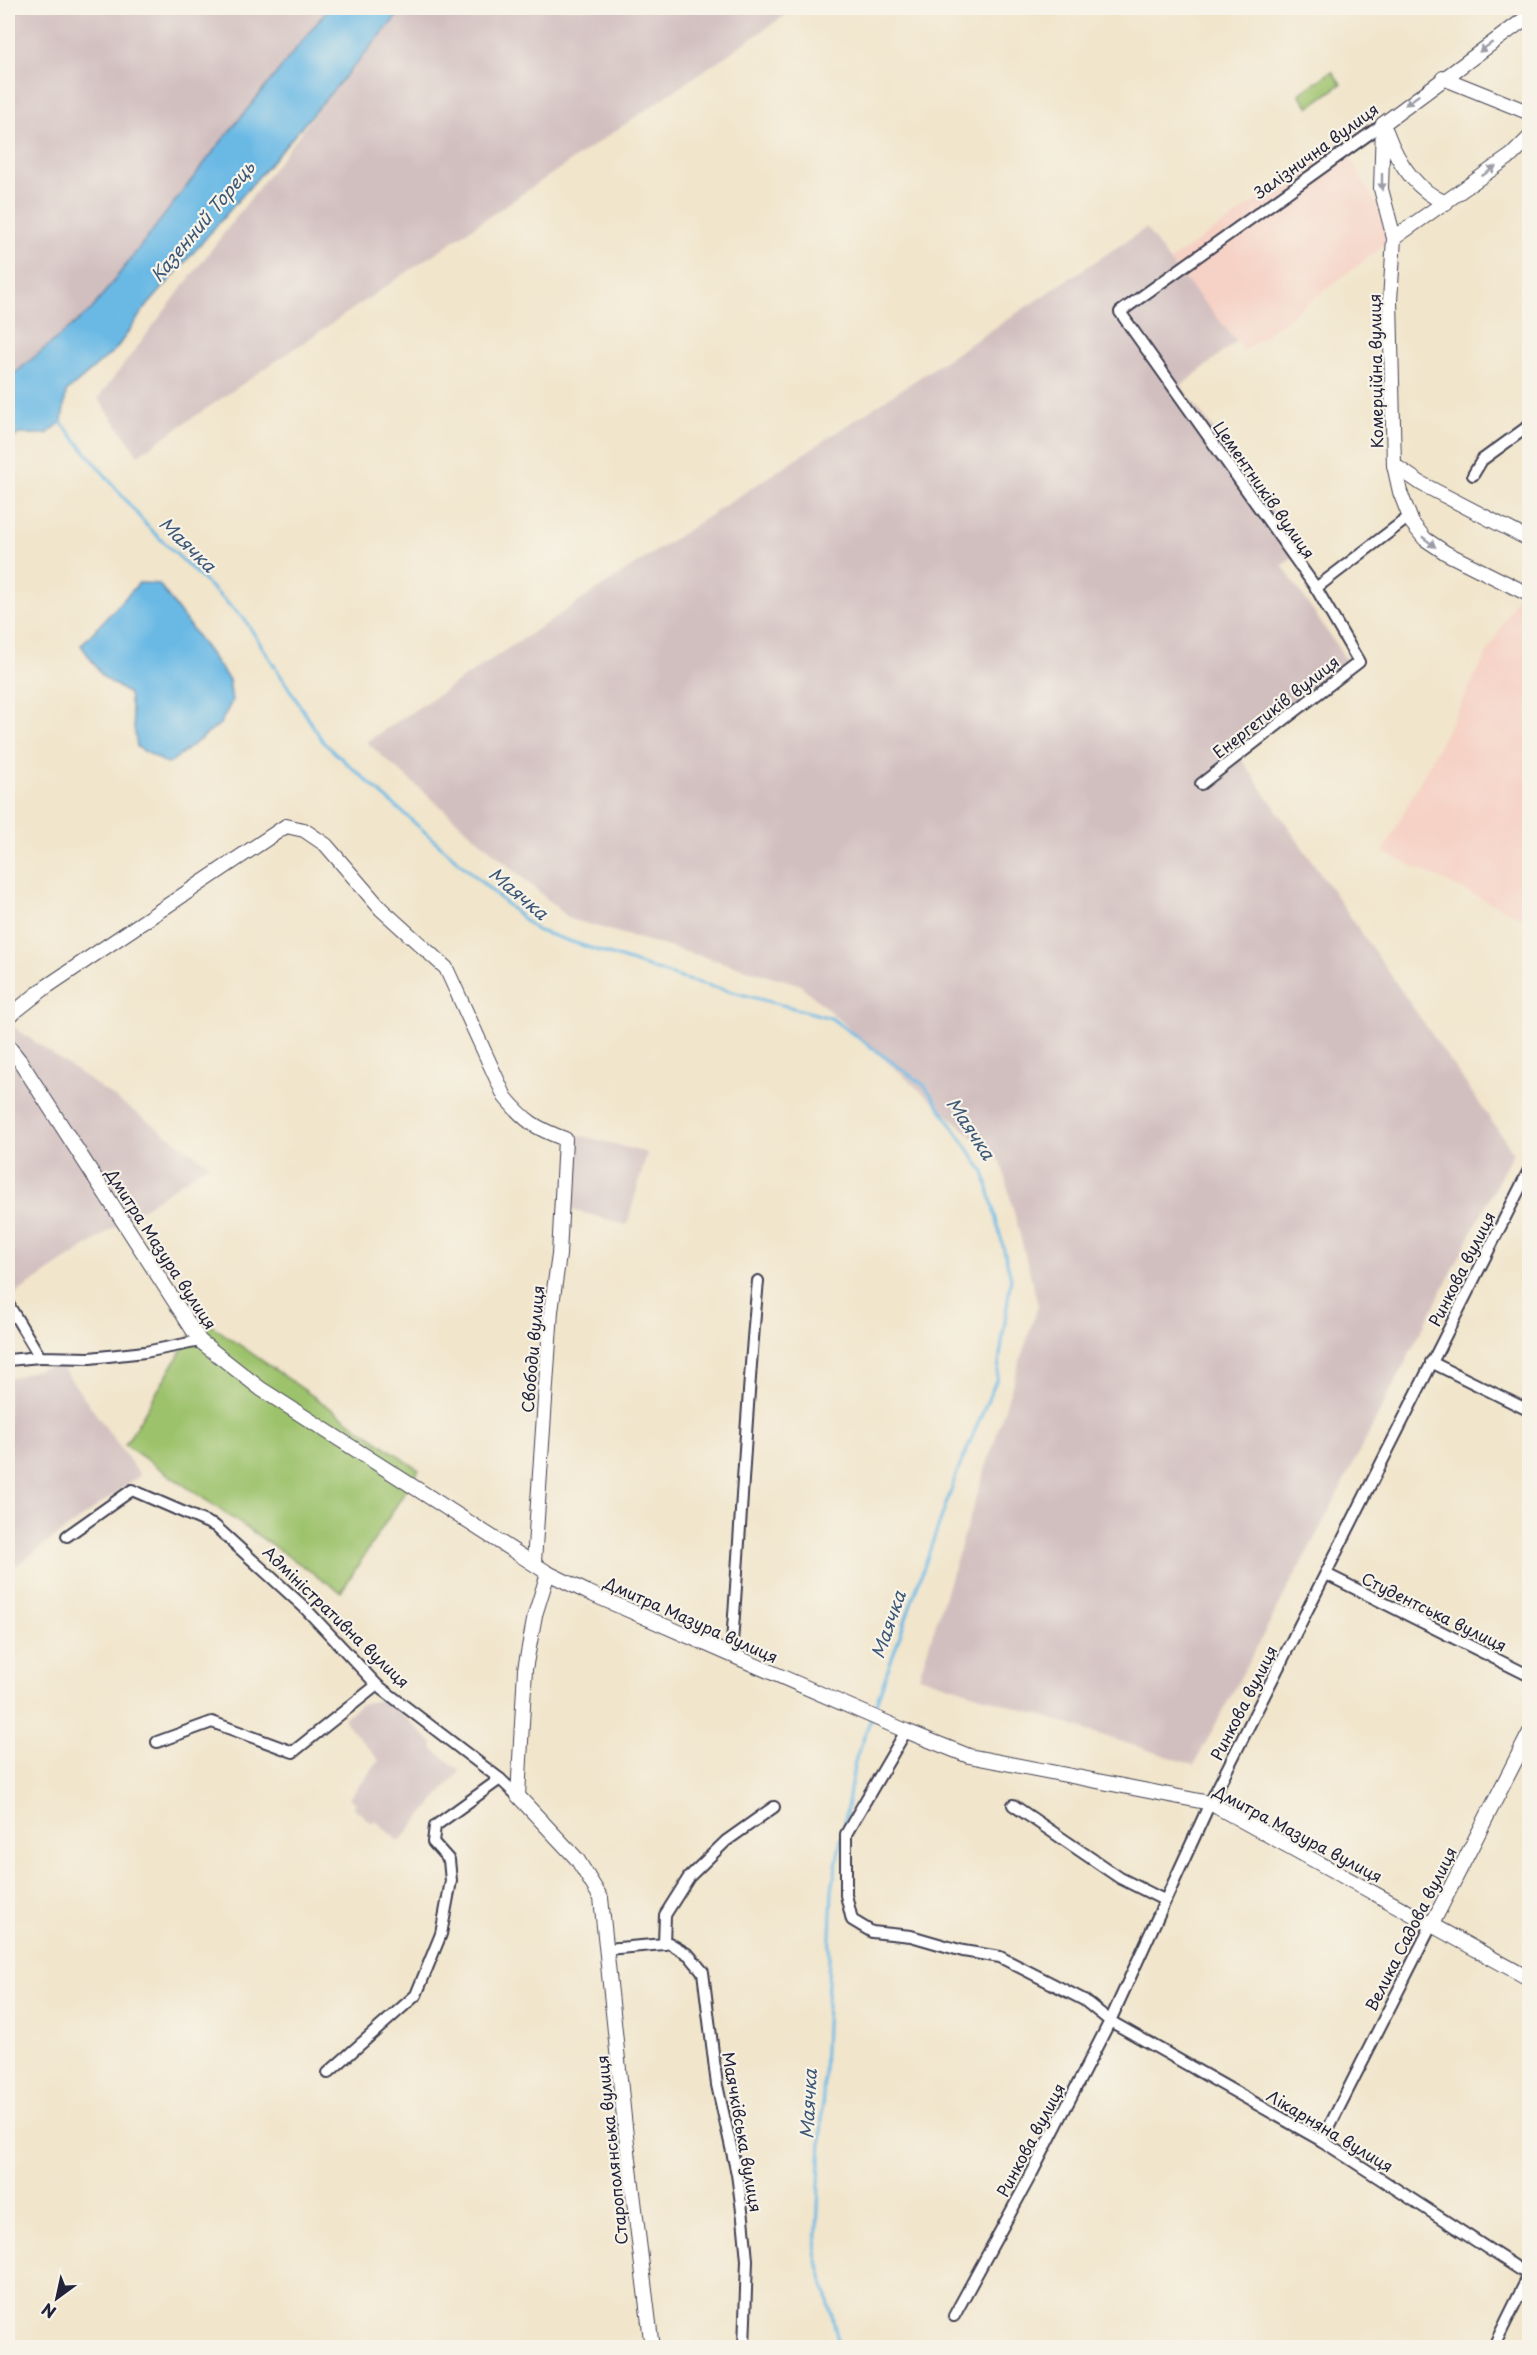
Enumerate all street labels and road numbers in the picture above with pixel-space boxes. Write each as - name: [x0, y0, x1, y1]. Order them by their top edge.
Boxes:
- street label: Залізнична вулиця: [1247, 97, 1383, 204]
- street label: Комерційна вулиця: [1362, 293, 1388, 449]
- street label: Цементників вулиця: [1208, 416, 1321, 563]
- street label: Енергетиків вулиця: [1207, 649, 1344, 763]
- street label: Дмитра Мазура вулиця: [100, 1162, 223, 1334]
- street label: Ринкова вулиця: [1422, 1207, 1500, 1330]
- street label: Свободи вулиця: [514, 1284, 550, 1414]
- street label: Адміністративна вулиця: [258, 1540, 415, 1693]
- street label: Студентська вулиця: [1358, 1566, 1511, 1657]
- street label: Дмитра Мазура вулиця: [600, 1569, 782, 1668]
- street label: Ринкова вулиця: [1204, 1641, 1282, 1764]
- street label: Дмитра Мазура вулиця: [1209, 1778, 1387, 1888]
- street label: Велика Садова вулиця: [1358, 1842, 1462, 2015]
- street label: Маячківська вулиця: [717, 2050, 769, 2214]
- street label: Старополянська вулиця: [589, 2054, 633, 2246]
- street label: Ринкова вулиця: [990, 2078, 1070, 2201]
- street label: Лікарняна вулиця: [1263, 2083, 1398, 2177]

